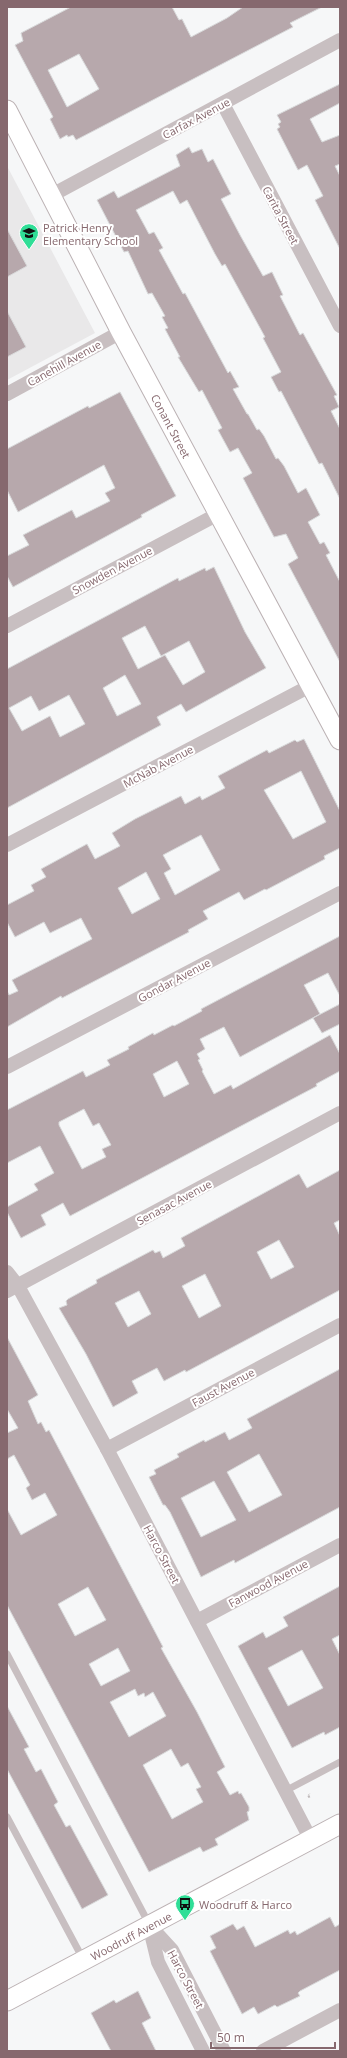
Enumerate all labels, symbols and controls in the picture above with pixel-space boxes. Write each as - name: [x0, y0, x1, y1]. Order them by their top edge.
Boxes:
- street label: Carfax Avenue: [160, 94, 232, 142]
- street label: Carita Street: [259, 183, 303, 247]
- place label: Patrick Henry Elementary School: [43, 220, 138, 248]
- school or university icon: Patrick Henry Elementary School: [18, 222, 40, 250]
- street label: Canehill Avenue: [24, 337, 104, 389]
- street label: Conant Street: [148, 391, 194, 461]
- street label: Snowden Avenue: [69, 543, 155, 597]
- street label: McNab Avenue: [120, 741, 196, 791]
- street label: Gondar Avenue: [135, 955, 213, 1005]
- street label: Senasac Avenue: [134, 1176, 214, 1228]
- street label: Faust Avenue: [189, 1364, 257, 1410]
- street label: Harco Street: [140, 1522, 184, 1586]
- street label: Fanwood Avenue: [226, 1556, 310, 1610]
- bus stop icon: Woodruff & Harco: [174, 1893, 196, 1921]
- place label: Woodruff & Harco: [199, 1897, 292, 1912]
- street label: Woodruff Avenue: [88, 1908, 174, 1964]
- street label: Harco Street: [164, 1947, 208, 2011]
- scale bar: [211, 2024, 335, 2050]
- text: 50 m: [217, 2029, 245, 2046]

